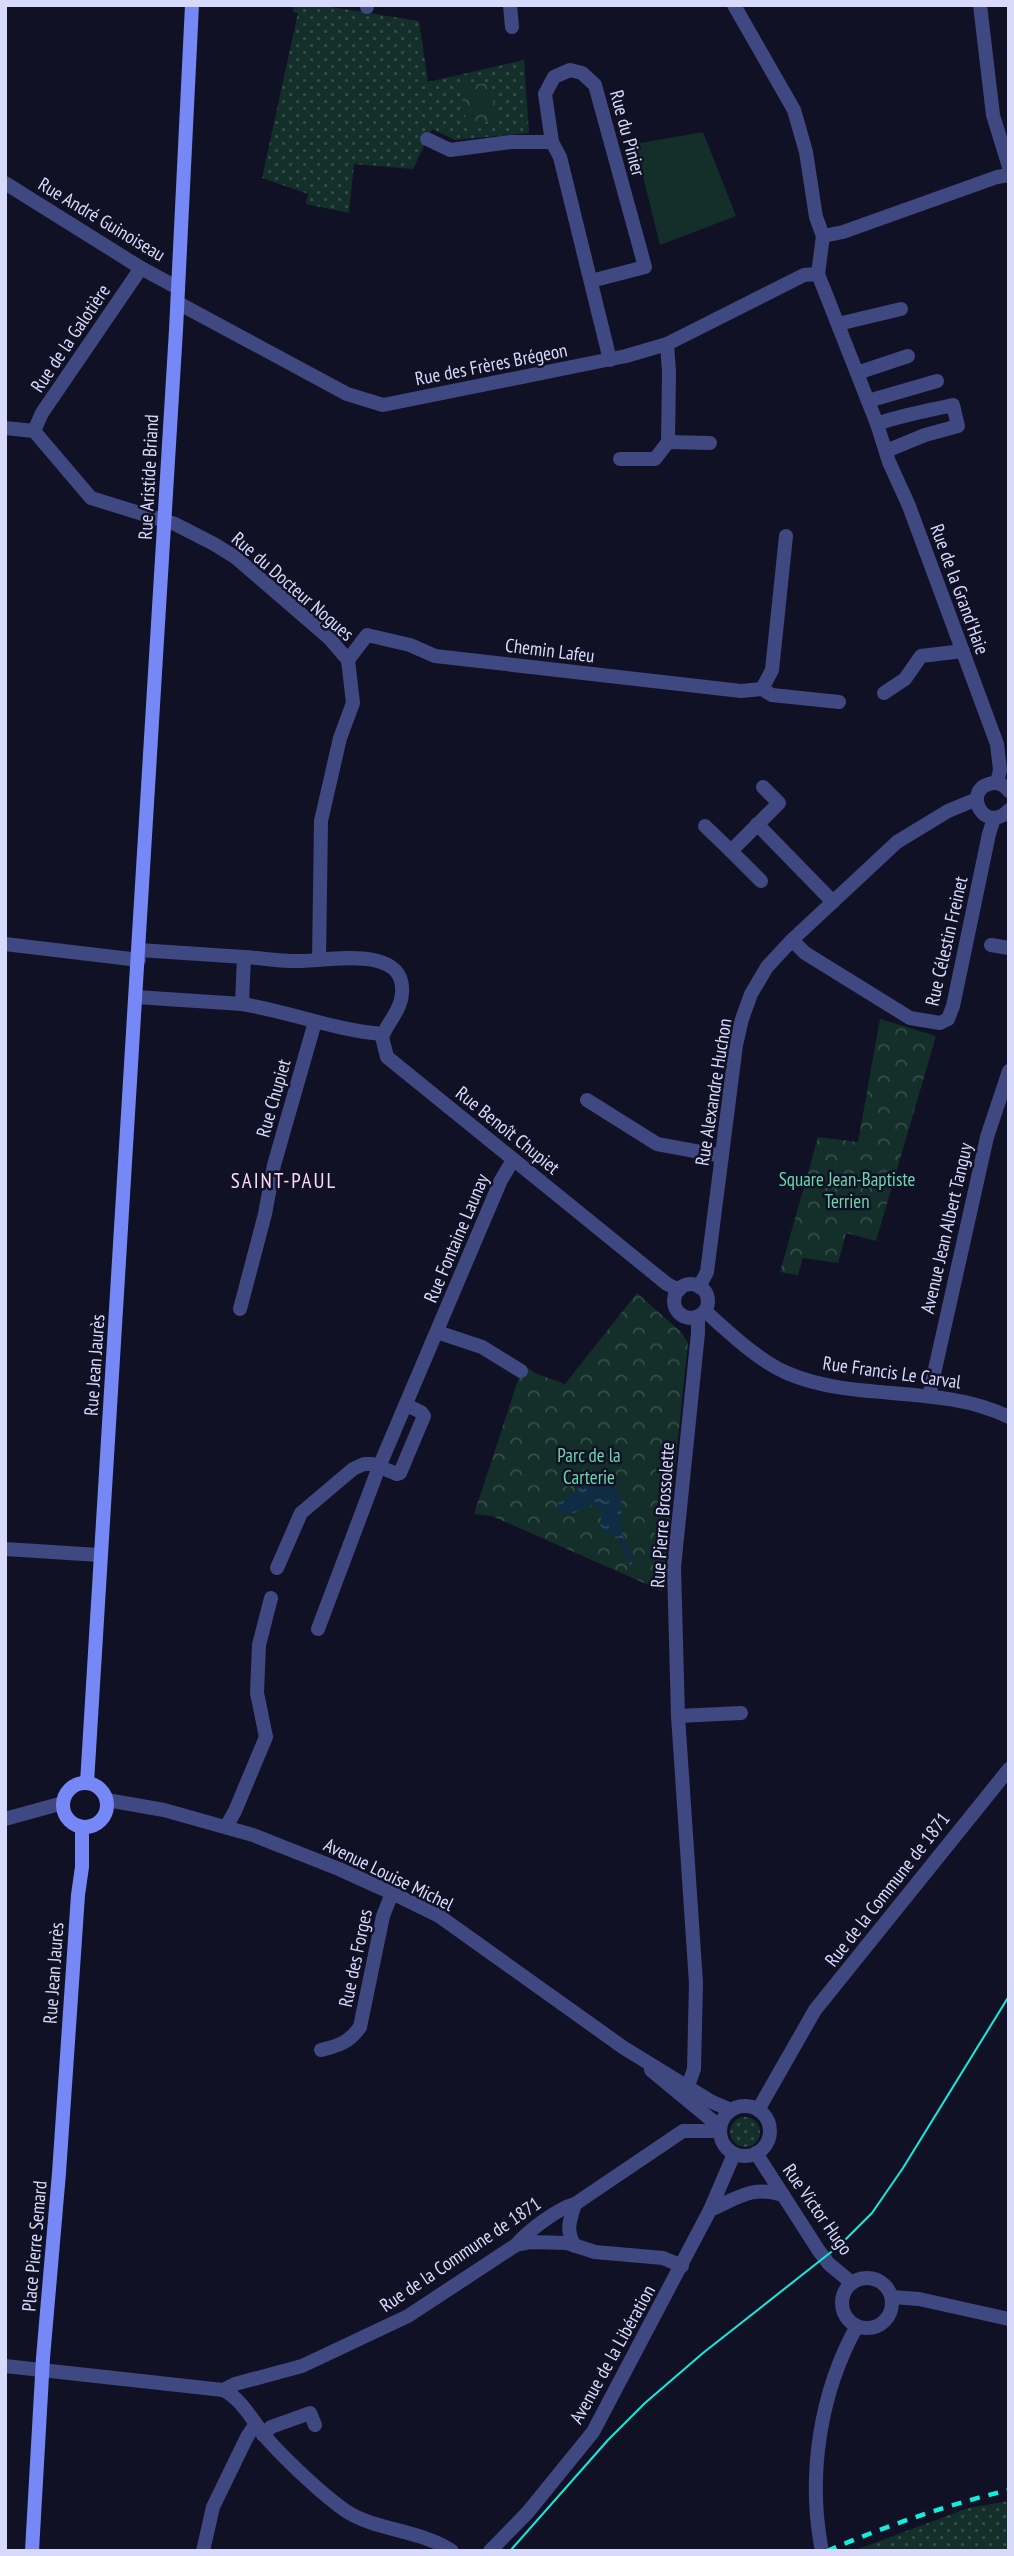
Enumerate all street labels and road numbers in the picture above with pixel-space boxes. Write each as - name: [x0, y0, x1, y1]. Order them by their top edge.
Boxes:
- street label: Rue du Pinier: [605, 87, 651, 179]
- street label: Rue André Guinoiseau: [34, 172, 170, 266]
- street label: Rue de la Galotière: [25, 279, 115, 397]
- street label: Rue des Frères Brégeon: [413, 337, 569, 391]
- street label: Rue Aristide Briand: [133, 414, 163, 540]
- street label: Rue de la Grand'Haie: [925, 520, 995, 658]
- street label: Rue du Docteur Nogues: [227, 526, 359, 646]
- street label: Chemin Lafeu: [504, 633, 596, 667]
- street label: Rue Célestin Freinet: [919, 873, 973, 1008]
- street label: Rue Alexandre Huchon: [690, 1017, 736, 1167]
- street label: Rue Chupiet: [250, 1055, 296, 1140]
- street label: Rue Benoît Chupiet: [451, 1081, 565, 1180]
- street label: Avenue Jean Albert Tanguy: [915, 1140, 977, 1316]
- street label: Rue Fontaine Launay: [418, 1169, 494, 1306]
- street label: Rue Jean Jaurès: [78, 1314, 110, 1416]
- street label: Rue Francis Le Carval: [821, 1350, 963, 1394]
- street label: Rue Pierre Brossolette: [645, 1441, 679, 1589]
- street label: Rue de la Commune de 1871: [819, 1807, 955, 1971]
- street label: Avenue Louise Michel: [320, 1832, 458, 1916]
- street label: Rue des Forges: [333, 1907, 377, 2009]
- street label: Rue Jean Jaurès: [37, 1922, 69, 2024]
- street label: Rue Victor Hugo: [778, 2159, 858, 2259]
- street label: Place Pierre Semard: [16, 2180, 52, 2312]
- street label: Rue de la Commune de 1871: [375, 2191, 545, 2317]
- street label: Avenue de la Libération: [564, 2280, 660, 2428]

